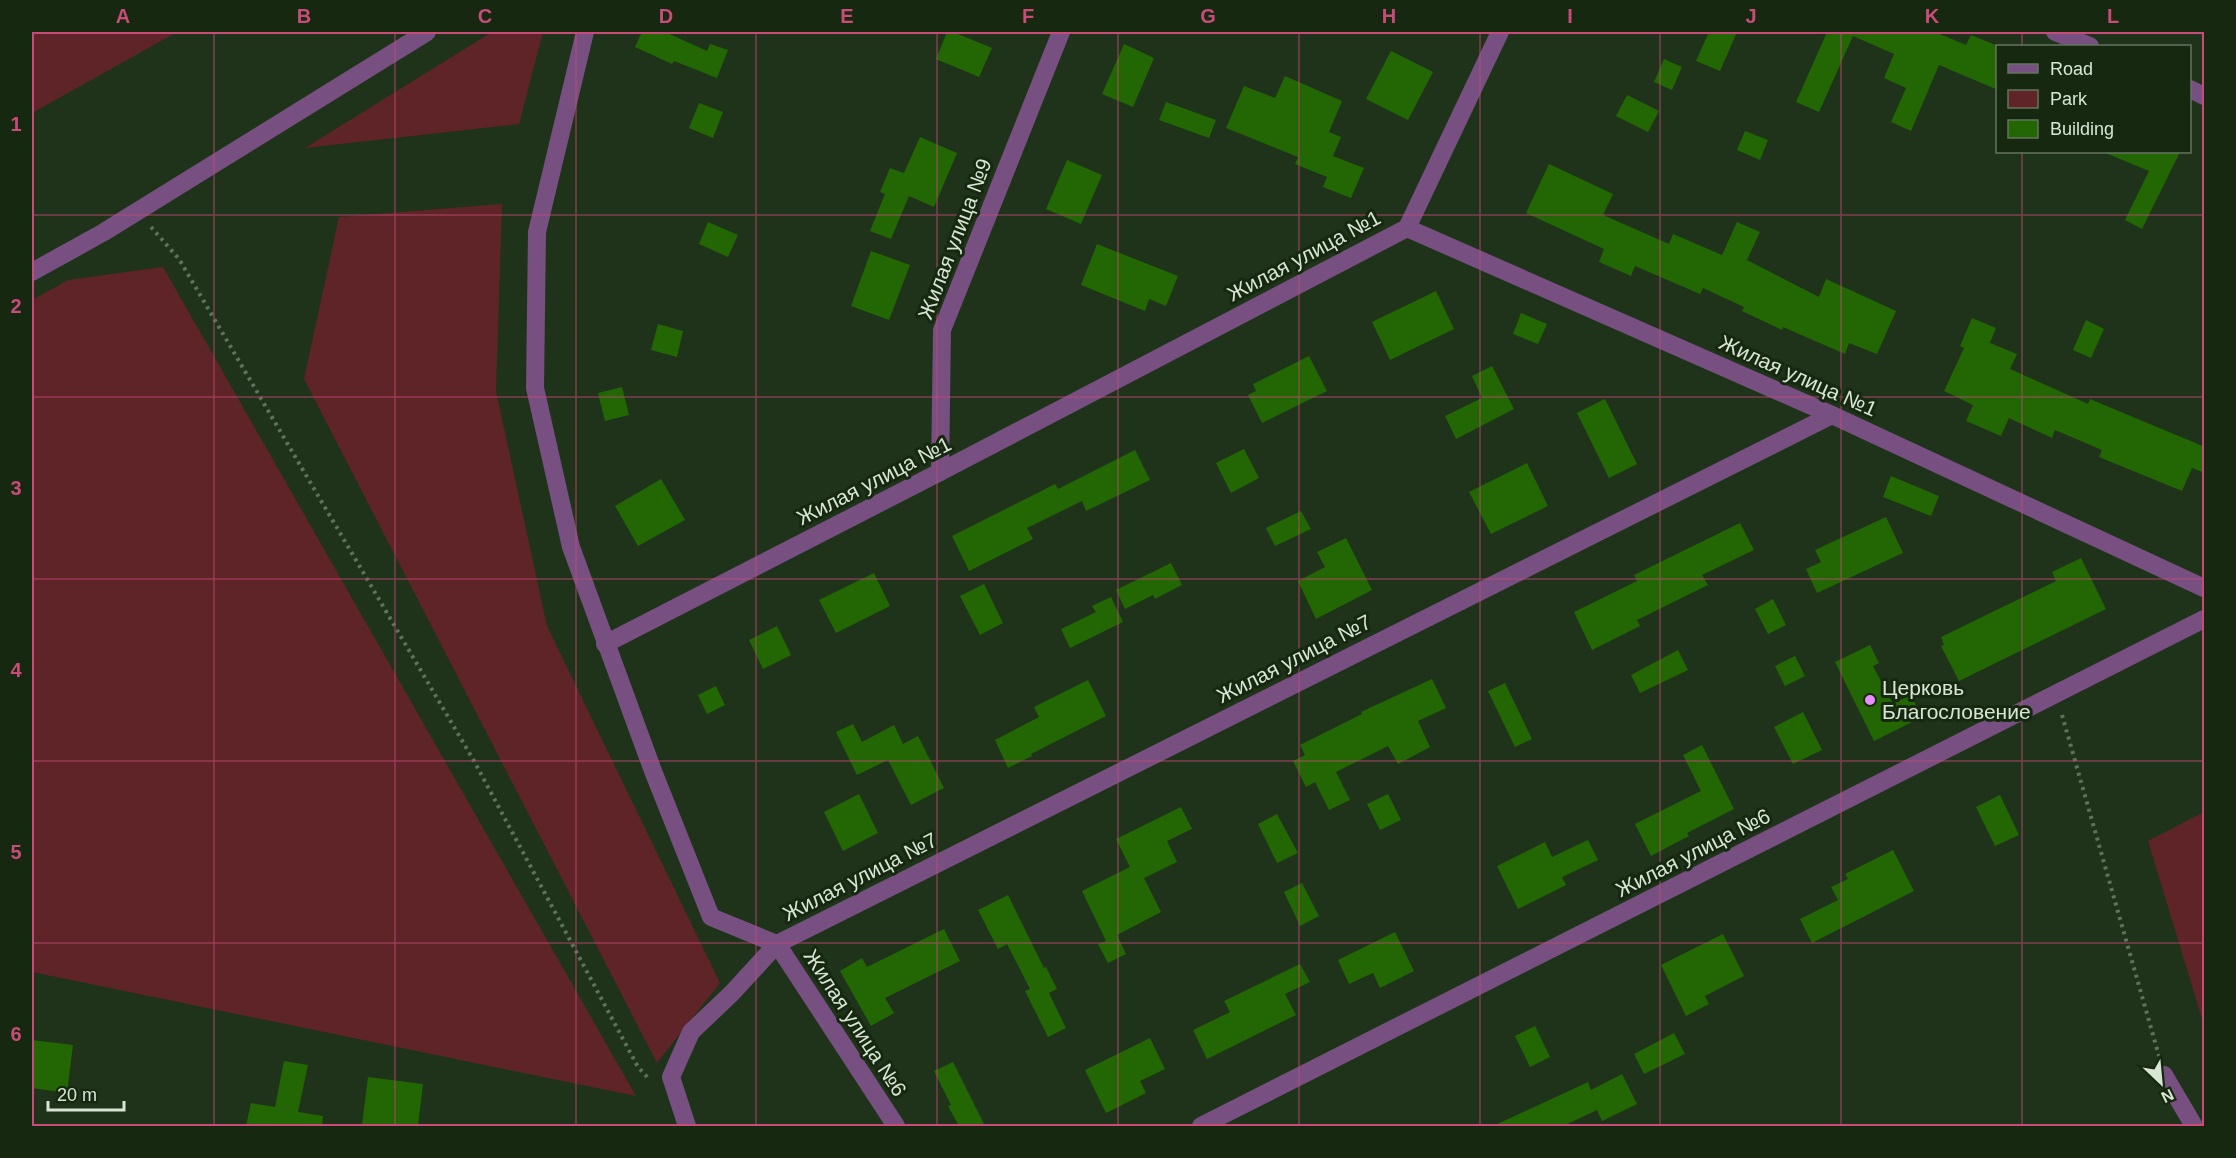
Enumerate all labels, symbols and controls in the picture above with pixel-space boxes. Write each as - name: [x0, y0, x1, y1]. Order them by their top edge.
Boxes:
- text: A: [116, 5, 130, 27]
- text: B: [297, 5, 311, 27]
- text: C: [478, 5, 492, 27]
- text: D: [659, 5, 673, 27]
- text: E: [840, 5, 854, 27]
- text: F: [1022, 5, 1034, 27]
- text: G: [1200, 5, 1216, 27]
- text: H: [1382, 5, 1396, 27]
- text: I: [1567, 5, 1573, 27]
- text: J: [1745, 5, 1757, 27]
- text: K: [1925, 5, 1940, 27]
- text: L: [2107, 5, 2119, 27]
- legend: [1996, 45, 2191, 153]
- text: Road: [2050, 59, 2093, 79]
- text: Park: [2050, 89, 2088, 109]
- text: 1: [10, 113, 22, 135]
- text: Building: [2050, 119, 2114, 139]
- street label: Жилая улица №9: [913, 155, 996, 322]
- street label: Жилая улица №1: [1223, 205, 1384, 306]
- text: 2: [10, 295, 22, 317]
- street label: Жилая улица №1: [1716, 330, 1881, 421]
- street label: Жилая улица №1: [793, 432, 955, 529]
- text: 3: [10, 477, 22, 499]
- street label: Жилая улица №7: [1213, 610, 1375, 707]
- text: 4: [10, 659, 22, 681]
- place label: Церковь Благословение: [1882, 676, 2031, 723]
- marker: Церковь Благословение: [1863, 693, 1877, 707]
- street label: Жилая улица №6: [1612, 804, 1774, 901]
- street label: Жилая улица №7: [779, 828, 941, 925]
- text: 5: [10, 841, 22, 863]
- street label: Жилая улица №6: [799, 945, 911, 1100]
- text: 6: [10, 1023, 22, 1045]
- north arrow: [2131, 1053, 2191, 1113]
- scale bar: [48, 1074, 124, 1112]
- text: 20 m: [57, 1085, 97, 1105]
- text: N: [2158, 1086, 2176, 1106]

